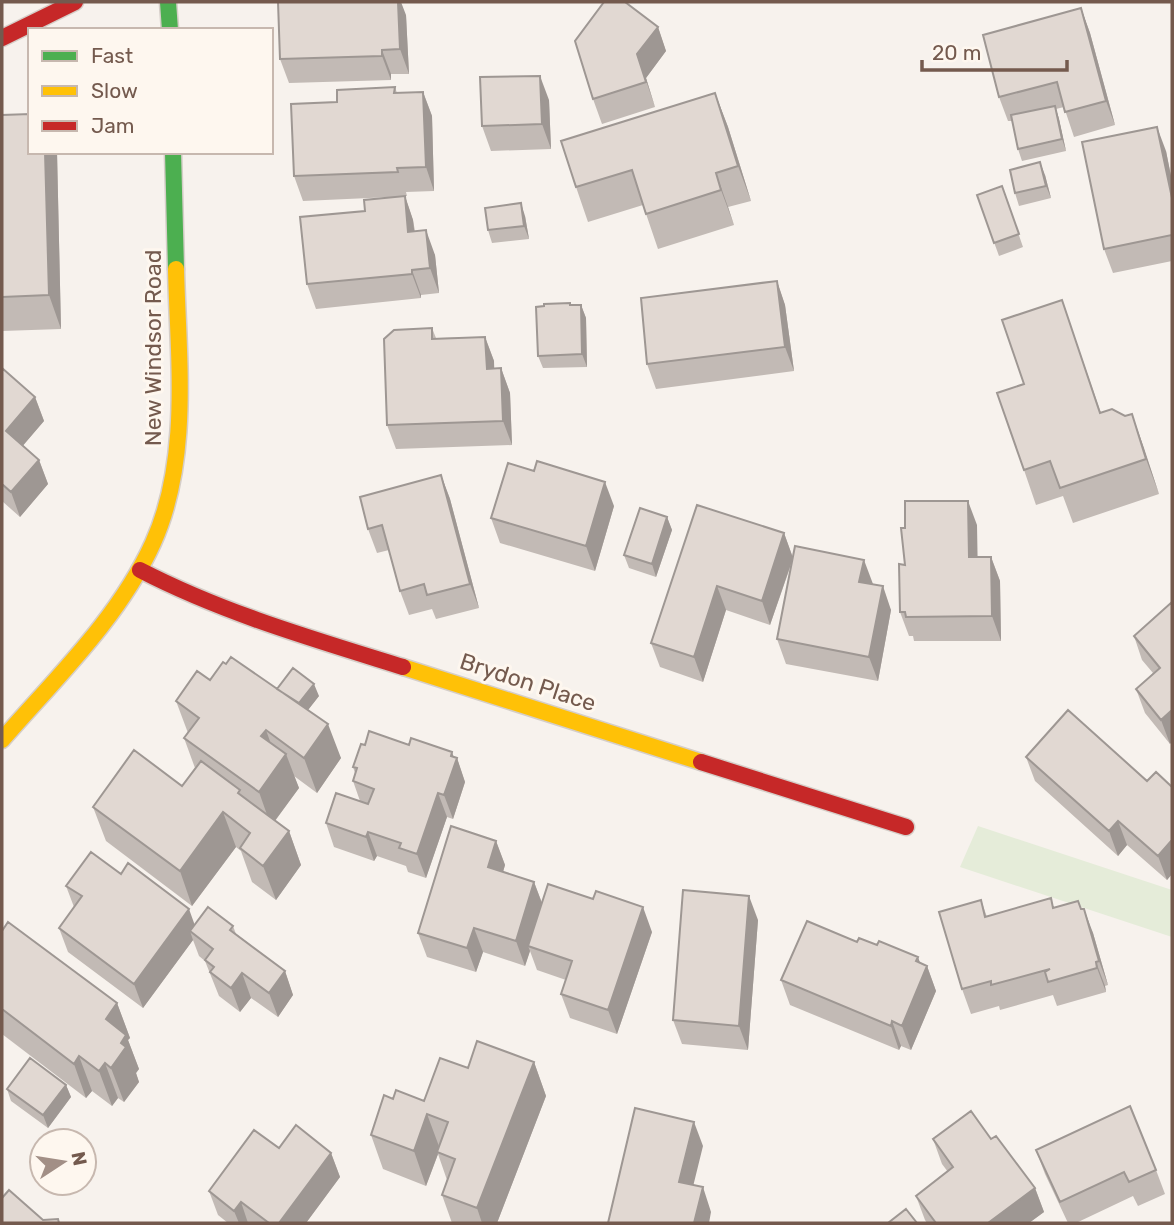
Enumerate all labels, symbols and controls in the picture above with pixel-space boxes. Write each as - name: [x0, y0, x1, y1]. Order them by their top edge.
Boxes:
- legend: [28, 28, 273, 154]
- scale bar: [922, 28, 1067, 72]
- text: 20 m: [932, 40, 981, 65]
- text: Fast: [91, 43, 133, 68]
- text: Slow: [91, 78, 138, 103]
- text: Jam: [91, 113, 135, 138]
- street label: New Windsor Road: [139, 250, 167, 446]
- street label: Brydon Place: [456, 647, 600, 717]
- north arrow: [28, 1127, 98, 1197]
- text: N: [66, 1149, 92, 1168]

